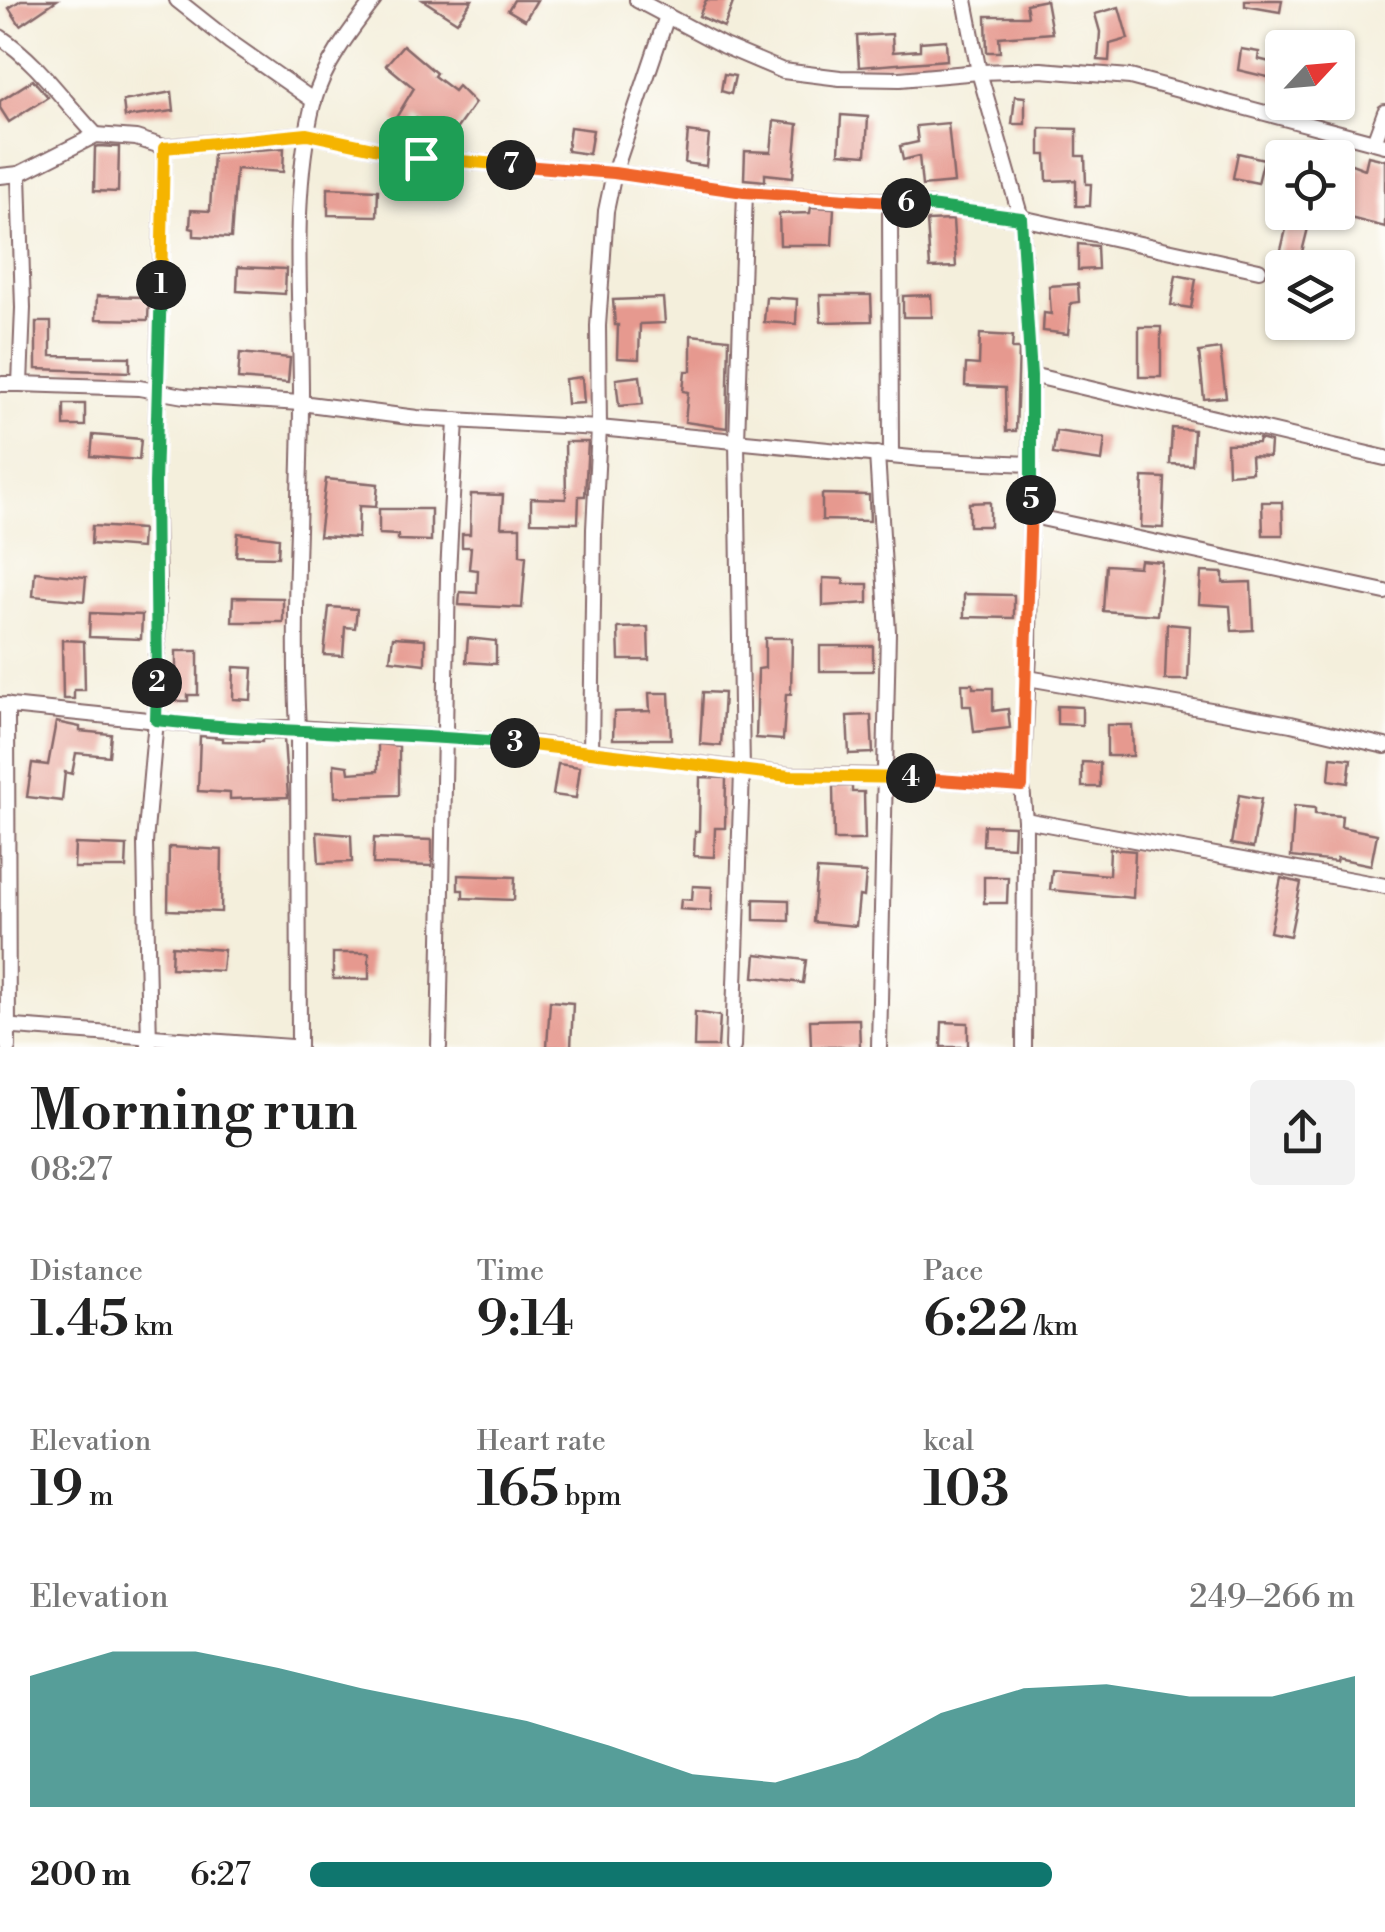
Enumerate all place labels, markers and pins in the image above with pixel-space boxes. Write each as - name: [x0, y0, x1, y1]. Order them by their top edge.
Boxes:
- pin: [379, 116, 464, 201]
- pin: 7: [486, 140, 536, 190]
- pin: 6: [881, 178, 931, 228]
- pin: 1: [136, 260, 186, 310]
- pin: 5: [1006, 475, 1056, 525]
- pin: 2: [132, 658, 182, 708]
- pin: 3: [490, 718, 540, 768]
- pin: 4: [886, 753, 936, 803]

